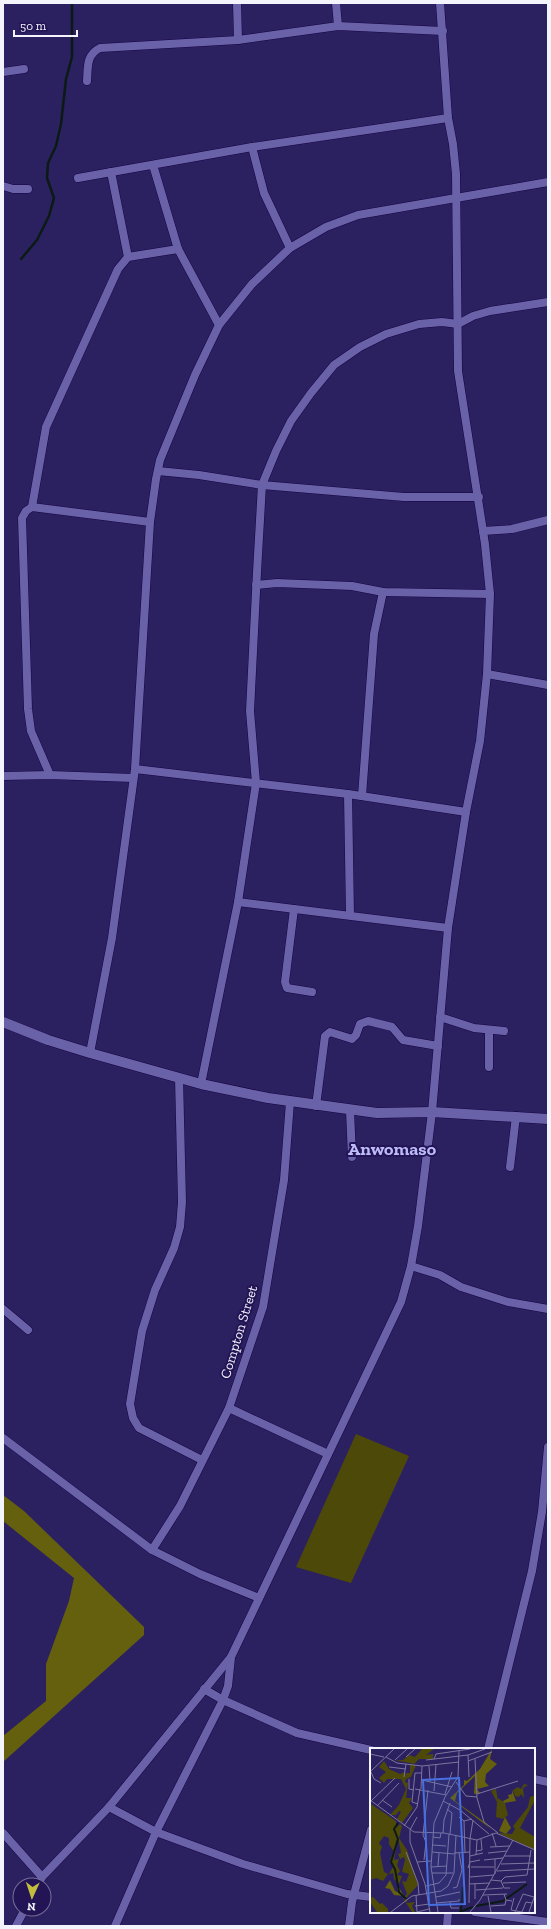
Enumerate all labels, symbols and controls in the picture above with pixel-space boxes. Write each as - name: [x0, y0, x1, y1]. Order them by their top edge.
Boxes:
- scale bar: [14, 12, 77, 38]
- text: 50 m: [20, 19, 47, 33]
- district label: Anwomaso: [348, 1138, 437, 1160]
- street label: Compton Street: [217, 1283, 261, 1381]
- inset map: [370, 1748, 535, 1913]
- north arrow: [12, 1877, 52, 1917]
- text: N: [26, 1900, 36, 1913]

